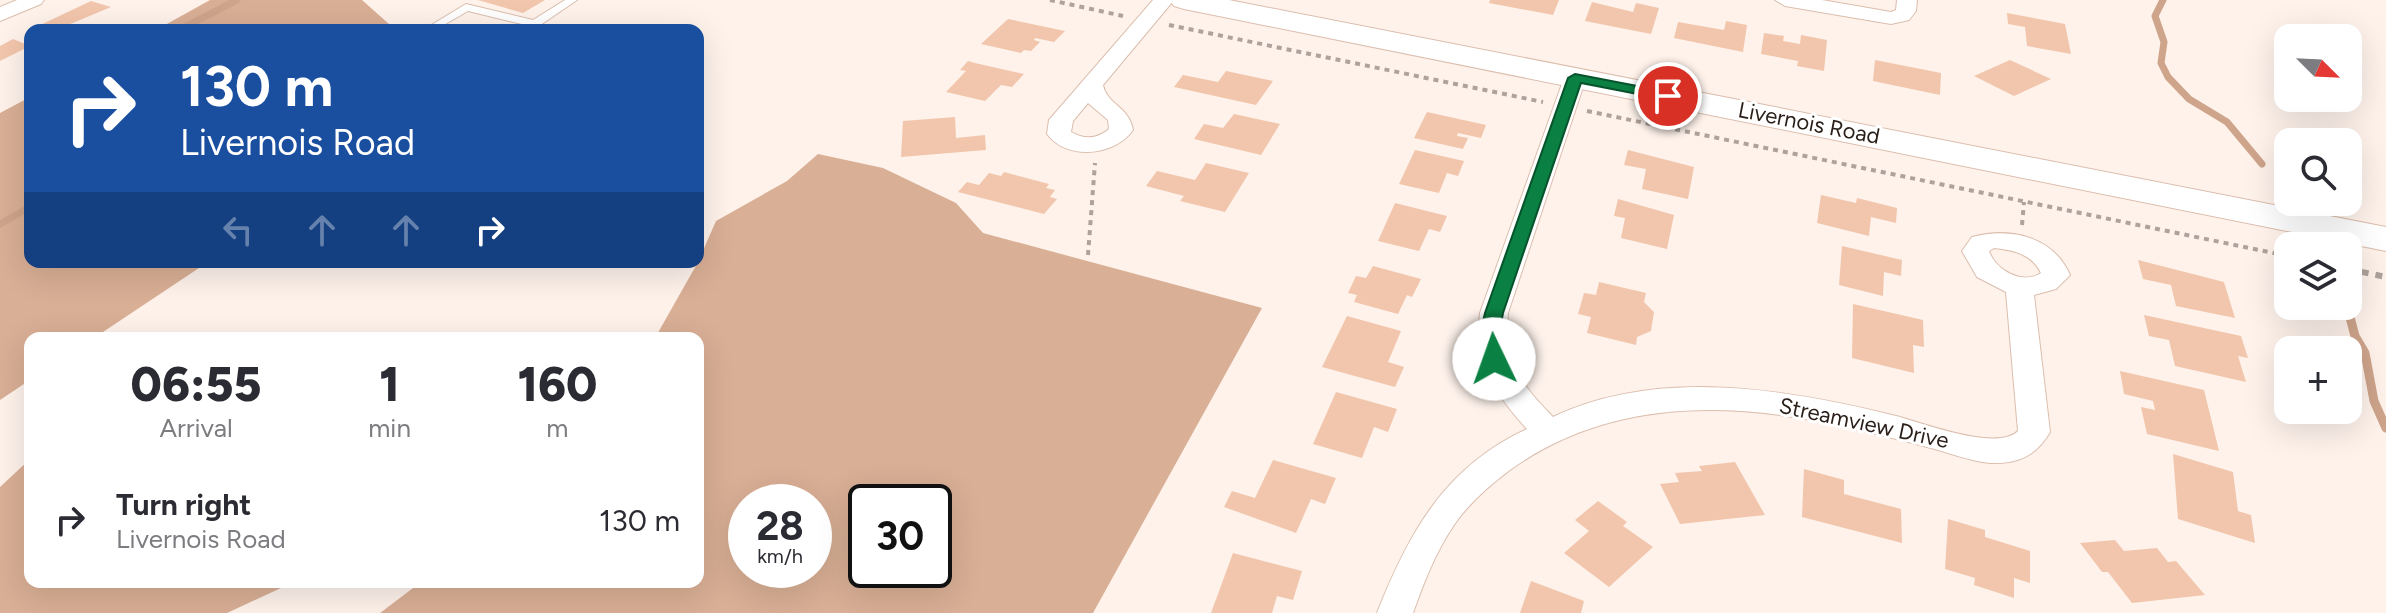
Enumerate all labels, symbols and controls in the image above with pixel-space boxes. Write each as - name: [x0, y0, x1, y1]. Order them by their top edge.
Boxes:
- north arrow: [2274, 24, 2362, 112]
- map controls: [2274, 24, 2362, 424]
- text: 130 m: [180, 53, 333, 120]
- icon: right: [48, 56, 152, 160]
- pin: [1634, 62, 1702, 130]
- icon: arrive: [1646, 74, 1690, 118]
- street label: Livernois Road: [1736, 96, 1882, 150]
- text: Livernois Road: [180, 121, 415, 164]
- button: search: [2274, 128, 2362, 216]
- icon: left: [216, 208, 260, 252]
- icon: ahead: [300, 208, 344, 252]
- icon: ahead: [384, 208, 428, 252]
- icon: right: [468, 208, 512, 252]
- button: layers: [2274, 232, 2362, 320]
- position arrow: [1452, 317, 1536, 401]
- button: +: [2274, 336, 2362, 424]
- text: 06:55: [131, 355, 262, 413]
- text: 1: [379, 355, 400, 413]
- text: 160: [518, 355, 597, 413]
- street label: Streamview Drive: [1777, 392, 1951, 454]
- text: Arrival: [159, 412, 233, 444]
- text: min: [368, 412, 411, 444]
- text: m: [546, 412, 569, 444]
- speed limit sign: 30: [848, 484, 952, 588]
- text: Turn right: [116, 486, 251, 523]
- icon: right: [48, 498, 92, 542]
- text: 130 m: [599, 502, 680, 539]
- text: 28: [756, 502, 804, 550]
- text: Livernois Road: [116, 523, 286, 555]
- text: km/h: [757, 544, 803, 568]

